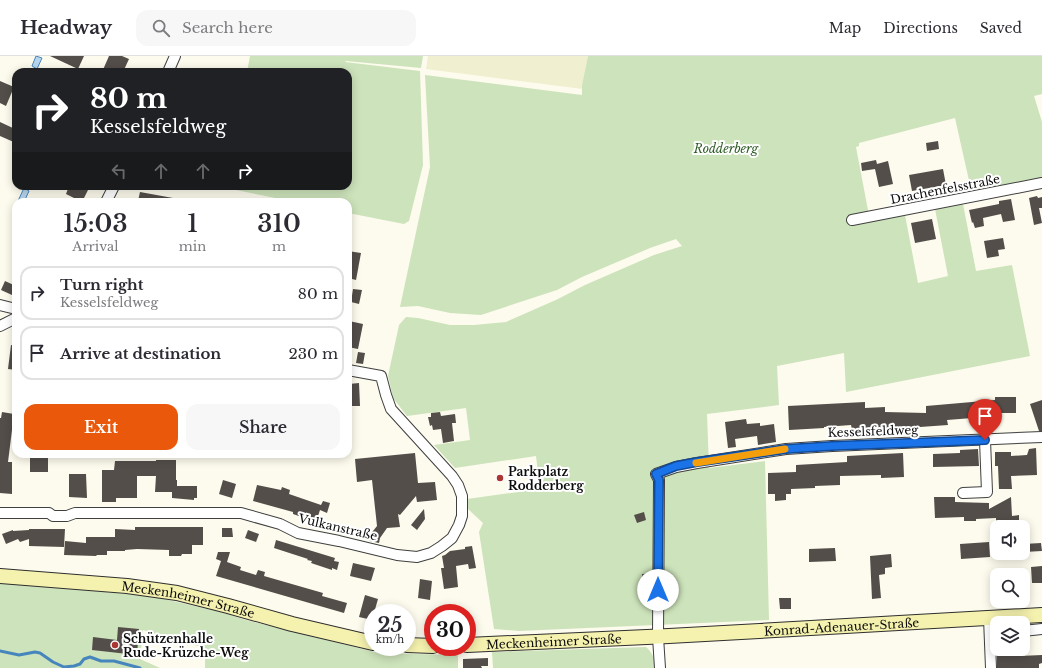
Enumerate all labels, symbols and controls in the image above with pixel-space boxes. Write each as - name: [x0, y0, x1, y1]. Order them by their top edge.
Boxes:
- search box: [136, 10, 416, 46]
- text: Headway: [20, 16, 112, 39]
- icon: search: [150, 17, 172, 39]
- text: Search here: [182, 18, 273, 37]
- text: Map: [829, 19, 861, 37]
- text: Directions: [883, 19, 958, 37]
- text: Saved: [980, 19, 1022, 37]
- text: 80 m: [90, 81, 167, 116]
- icon: right: [24, 84, 76, 136]
- text: Kesselsfeldweg: [90, 116, 226, 138]
- park label: Rodderberg: [693, 141, 760, 156]
- icon: left: [108, 160, 130, 182]
- icon: ahead: [150, 160, 172, 182]
- icon: ahead: [192, 160, 214, 182]
- icon: right: [234, 160, 256, 182]
- street label: Drachenfelsstraße: [889, 171, 1001, 207]
- text: 15:03: [63, 209, 128, 238]
- text: 1: [187, 209, 198, 238]
- text: 310: [257, 209, 301, 238]
- text: Arrival: [72, 238, 118, 255]
- text: min: [179, 238, 206, 255]
- text: m: [272, 238, 286, 255]
- text: Turn right: [60, 275, 143, 294]
- icon: right: [26, 282, 48, 304]
- text: 80 m: [298, 284, 338, 303]
- text: Kesselsfeldweg: [60, 294, 158, 311]
- icon: arrive: [26, 342, 48, 364]
- text: Arrive at destination: [60, 344, 221, 363]
- text: 230 m: [288, 344, 338, 363]
- pin: [968, 399, 1002, 440]
- button: Exit: [24, 404, 178, 450]
- button: Share: [186, 404, 340, 450]
- icon: arrive: [974, 405, 996, 427]
- street label: Kesselsfeldweg: [827, 422, 919, 440]
- place label: Parkplatz Rodderberg: [508, 464, 584, 493]
- marker: Parkplatz Rodderberg: [495, 473, 505, 483]
- street label: Vulkanstraße: [296, 510, 379, 543]
- map controls: [990, 520, 1030, 656]
- button: sound: [990, 520, 1030, 560]
- button: search: [990, 568, 1030, 608]
- position arrow: [637, 569, 679, 611]
- street label: Meckenheimer Straße: [121, 578, 257, 621]
- speed limit sign: 30: [424, 604, 476, 656]
- text: 25: [378, 613, 402, 637]
- street label: Konrad-Adenauer-Straße: [763, 614, 920, 638]
- button: layers: [990, 616, 1030, 656]
- place label: Schützenhalle Rude-Krüzche-Weg: [123, 631, 249, 660]
- street label: Meckenheimer Straße: [486, 631, 622, 652]
- text: km/h: [376, 633, 404, 646]
- marker: Schützenhalle Rude-Krüzche-Weg: [110, 640, 120, 650]

